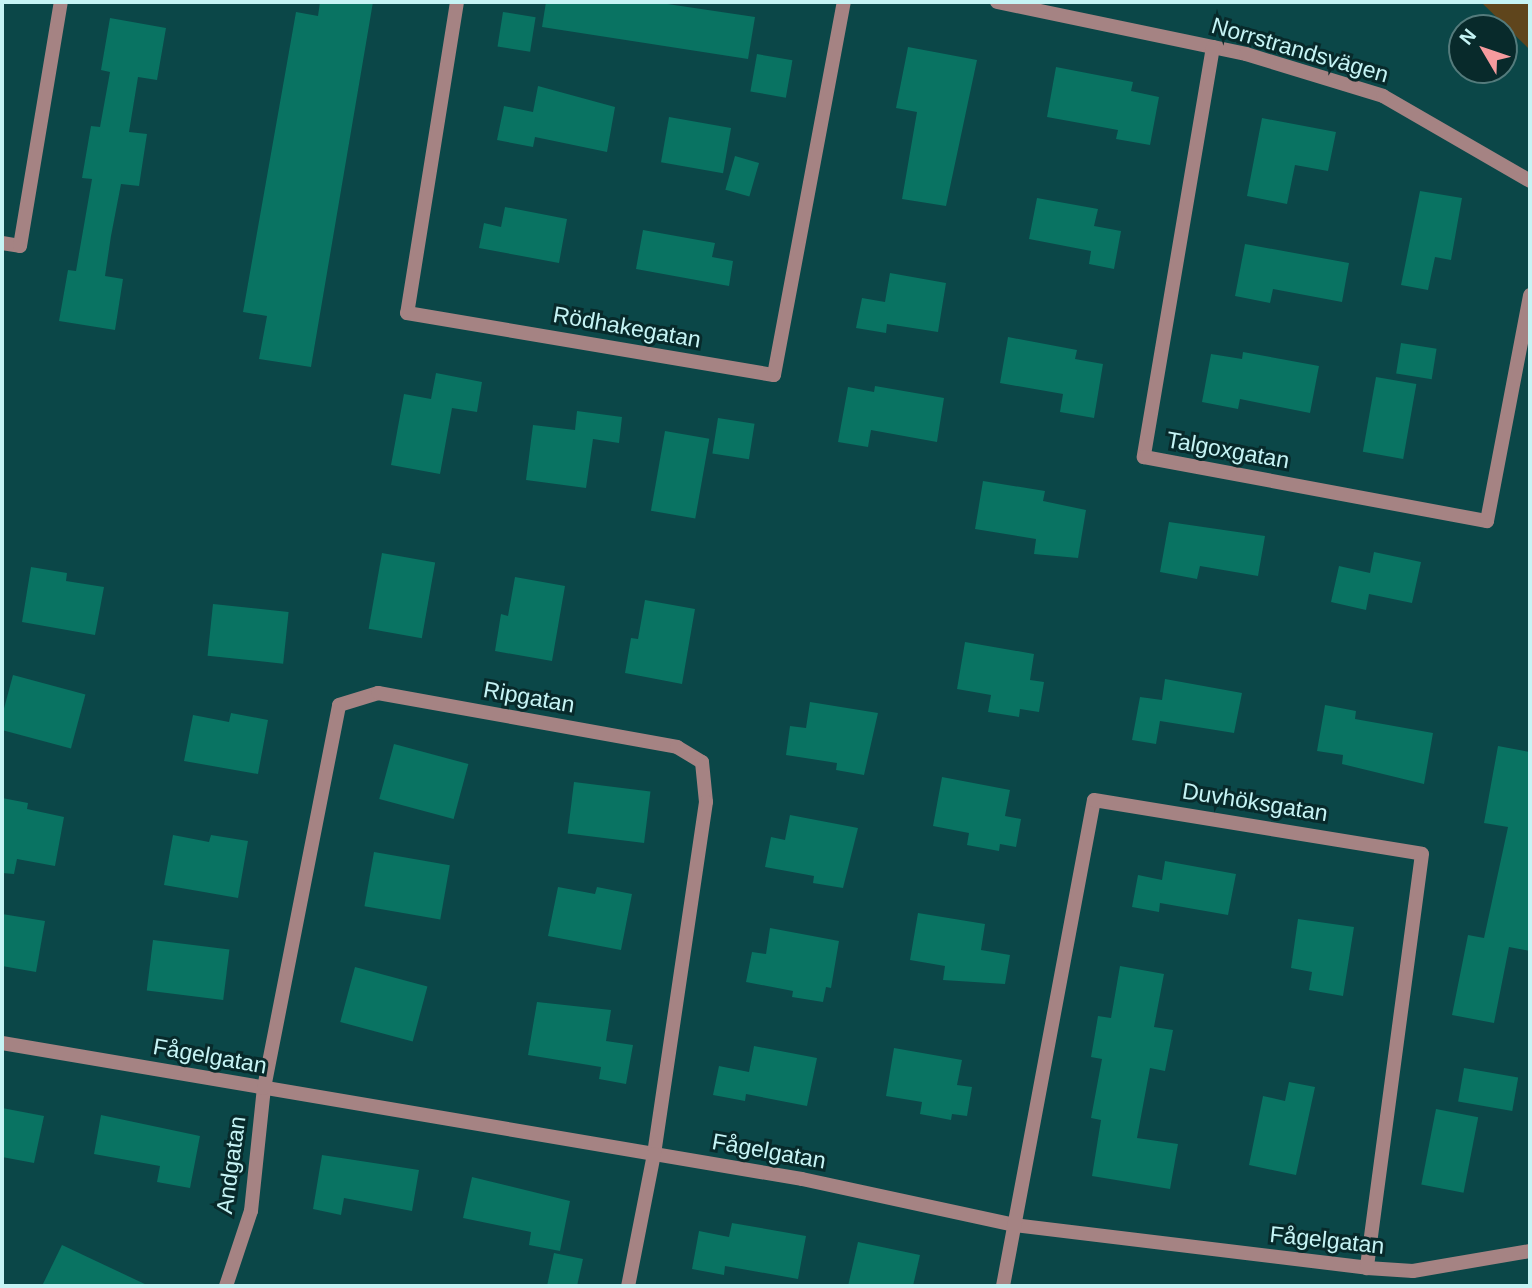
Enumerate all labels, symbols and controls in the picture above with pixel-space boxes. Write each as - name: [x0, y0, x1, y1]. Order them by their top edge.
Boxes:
- street label: Norrstrandsvägen: [1208, 12, 1392, 88]
- north arrow: [1448, 14, 1518, 84]
- text: N: [1455, 25, 1480, 49]
- street label: Rödhakegatan: [551, 300, 703, 354]
- street label: Talgoxgatan: [1165, 426, 1291, 474]
- street label: Ripgatan: [481, 675, 577, 719]
- street label: Duvhöksgatan: [1180, 777, 1330, 827]
- street label: Fågelgatan: [151, 1032, 269, 1080]
- street label: Andgatan: [210, 1114, 252, 1216]
- street label: Fågelgatan: [710, 1127, 828, 1175]
- street label: Fågelgatan: [1268, 1220, 1386, 1260]

